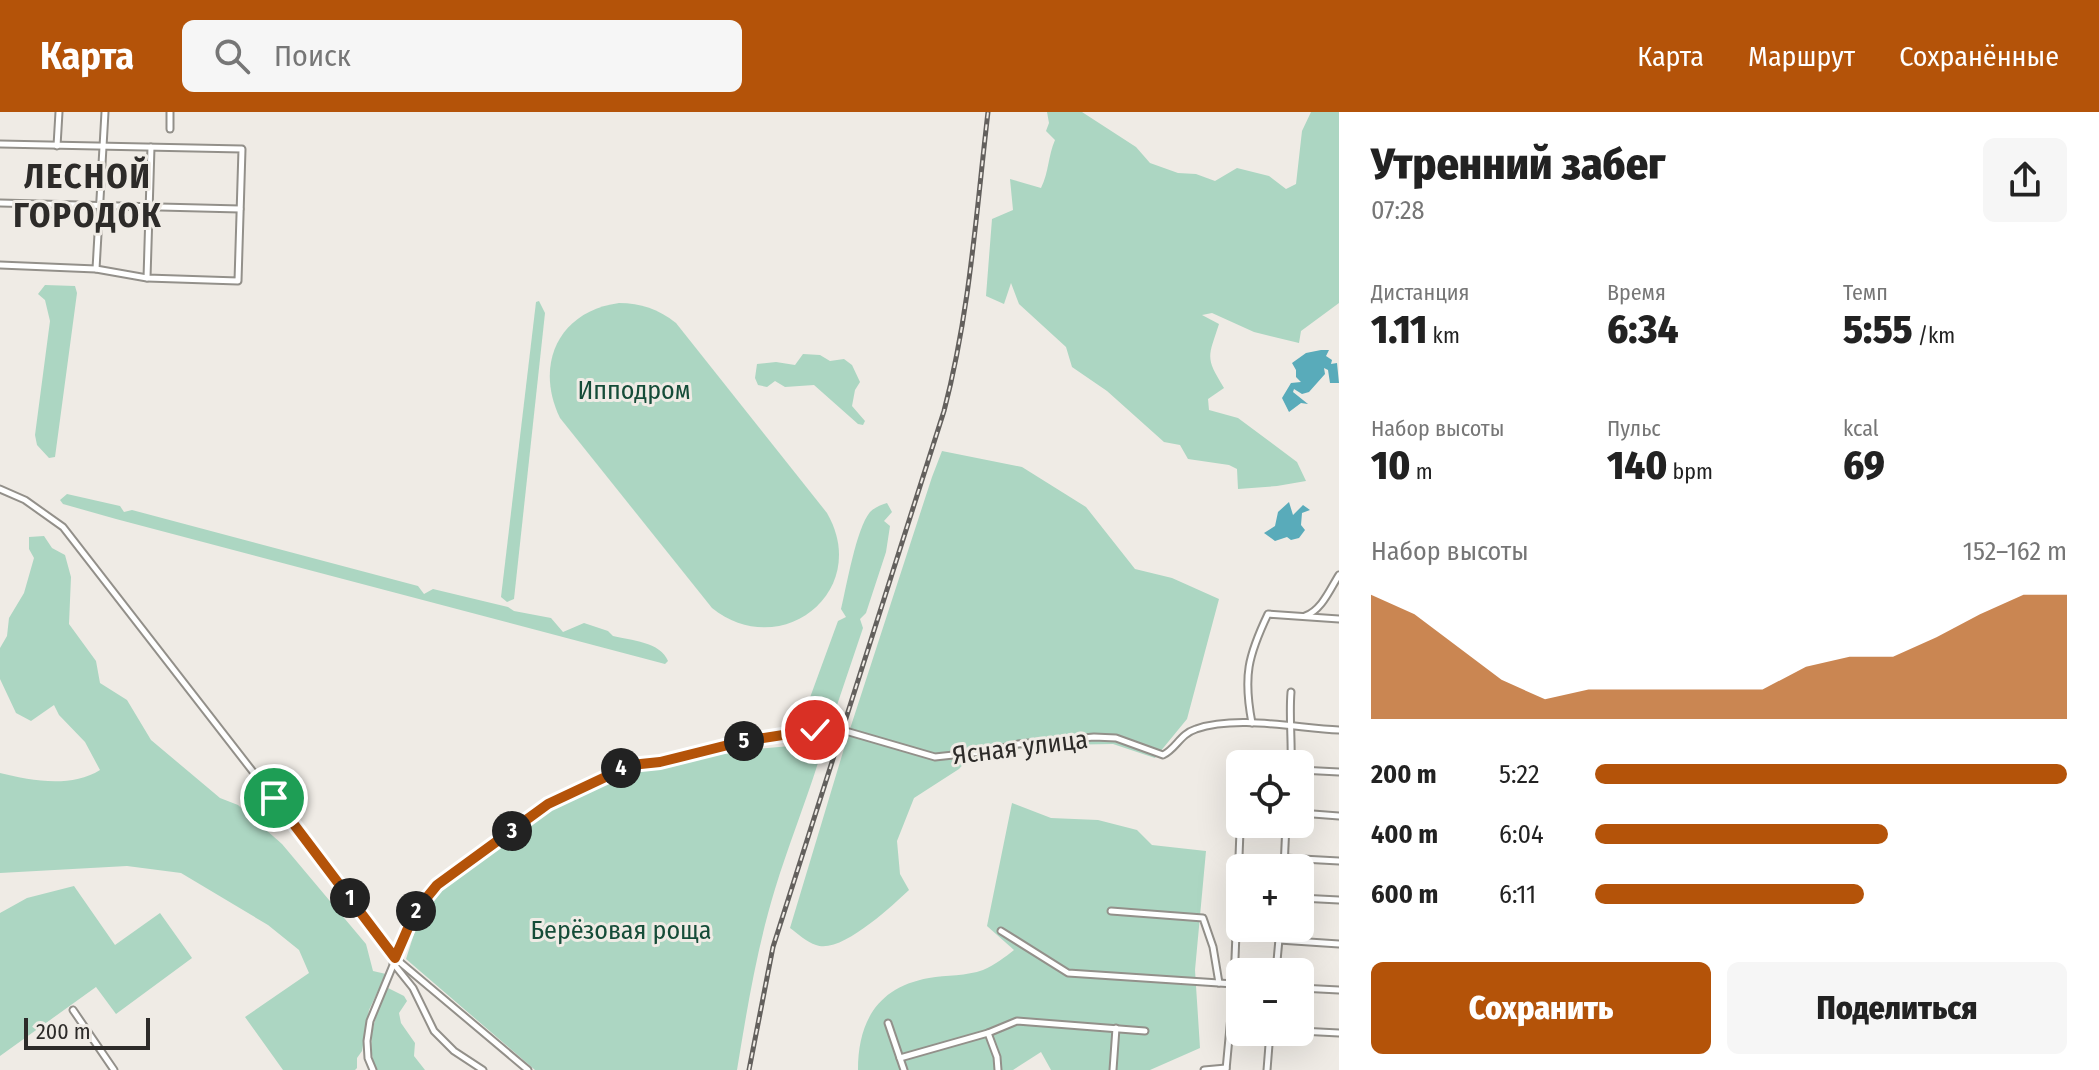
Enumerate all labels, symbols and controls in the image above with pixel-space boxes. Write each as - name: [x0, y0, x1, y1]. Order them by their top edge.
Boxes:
- search box: [182, 20, 742, 92]
- text: Карта: [40, 33, 134, 79]
- icon: search: [210, 34, 254, 78]
- text: Поиск: [274, 38, 351, 74]
- text: Карта: [1637, 40, 1704, 73]
- text: Маршрут: [1748, 40, 1855, 73]
- text: Сохранённые: [1899, 40, 2059, 73]
- text: Утренний забег: [1371, 138, 1666, 191]
- button: share: [1983, 138, 2067, 222]
- district label: ЛЕСНОЙ ГОРОДОК: [13, 156, 163, 236]
- text: 07:28: [1371, 195, 1425, 226]
- text: Дистанция: [1371, 279, 1470, 306]
- text: Время: [1607, 279, 1666, 306]
- text: Темп: [1843, 279, 1888, 306]
- text: 1.11: [1371, 306, 1427, 354]
- text: 6:34: [1607, 306, 1678, 354]
- text: 5:55: [1843, 306, 1913, 354]
- text: km: [1427, 322, 1460, 349]
- text: /km: [1913, 322, 1955, 349]
- park label: Ипподром: [577, 375, 691, 406]
- text: Набор высоты: [1371, 415, 1504, 442]
- text: Пульс: [1607, 415, 1661, 442]
- text: kcal: [1843, 415, 1879, 442]
- text: 10: [1371, 442, 1410, 490]
- text: 140: [1607, 442, 1667, 490]
- text: 69: [1843, 442, 1885, 490]
- text: m: [1410, 458, 1433, 485]
- text: bpm: [1667, 458, 1713, 485]
- text: Набор высоты: [1371, 536, 1529, 567]
- text: 152–162 m: [1963, 536, 2067, 567]
- pin: [781, 696, 849, 764]
- icon: check: [793, 708, 837, 752]
- pin: 5: [724, 721, 764, 761]
- street label: Ясная улица: [951, 724, 1090, 771]
- text: 5: [739, 727, 749, 754]
- pin: 4: [601, 748, 641, 788]
- map controls: [1226, 750, 1314, 1046]
- button: locate: [1226, 750, 1314, 838]
- text: 4: [615, 754, 627, 781]
- text: 200 m: [1371, 759, 1437, 790]
- text: 5:22: [1499, 759, 1539, 790]
- pin: [240, 764, 308, 832]
- icon: arrive: [252, 776, 296, 820]
- pin: 3: [492, 811, 532, 851]
- text: 3: [507, 817, 517, 844]
- text: 400 m: [1371, 819, 1438, 850]
- text: 6:04: [1499, 819, 1544, 850]
- button: +: [1226, 854, 1314, 942]
- pin: 1: [330, 878, 370, 918]
- text: 600 m: [1371, 879, 1438, 910]
- text: 6:11: [1499, 879, 1536, 910]
- text: 1: [345, 884, 355, 911]
- pin: 2: [396, 891, 436, 931]
- text: 2: [411, 897, 421, 924]
- park label: Берёзовая роща: [530, 915, 712, 946]
- button: −: [1226, 958, 1314, 1046]
- button: Сохранить: [1371, 962, 1711, 1054]
- button: Поделиться: [1727, 962, 2067, 1054]
- scale bar: [24, 1014, 150, 1050]
- text: 200 m: [36, 1018, 91, 1045]

